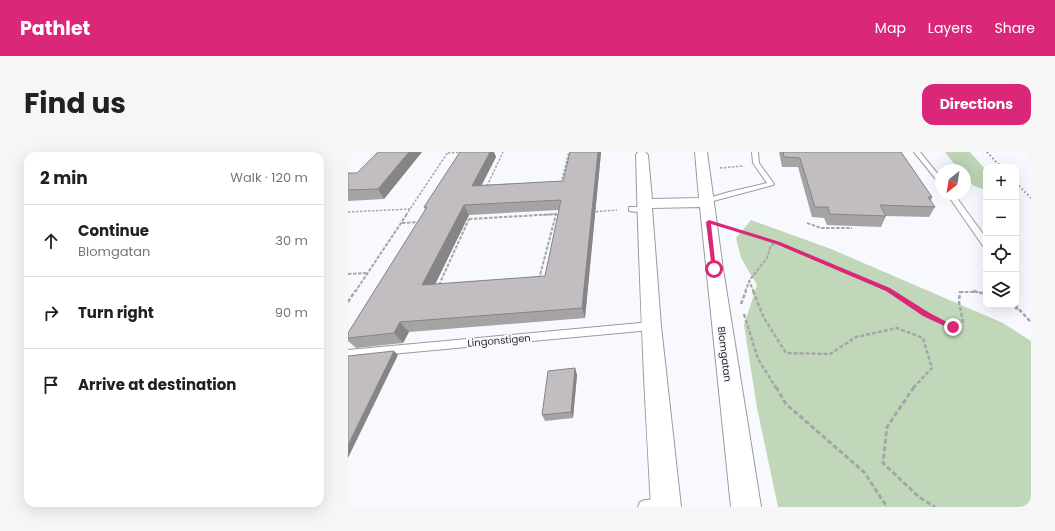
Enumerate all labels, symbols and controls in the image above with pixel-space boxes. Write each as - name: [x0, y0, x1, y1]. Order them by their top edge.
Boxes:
- text: Pathlet: [20, 15, 90, 42]
- text: Map: [875, 18, 906, 38]
- text: Layers: [928, 18, 972, 38]
- text: Share: [994, 18, 1035, 38]
- text: Find us: [24, 84, 126, 123]
- button: Directions: [922, 84, 1031, 125]
- north arrow: [935, 164, 971, 200]
- map controls: [983, 164, 1019, 308]
- button: +: [983, 164, 1019, 200]
- text: 2 min: [40, 166, 88, 190]
- text: Walk · 120 m: [230, 168, 308, 187]
- button: −: [983, 200, 1019, 236]
- text: Continue: [78, 220, 149, 241]
- icon: ahead: [40, 230, 62, 252]
- text: 30 m: [275, 231, 308, 250]
- button: locate: [983, 236, 1019, 272]
- text: Blomgatan: [78, 242, 150, 261]
- route start: [705, 260, 723, 278]
- button: layers: [983, 272, 1019, 308]
- icon: right: [40, 302, 62, 324]
- text: Turn right: [78, 302, 154, 323]
- text: 90 m: [275, 303, 308, 322]
- route end: [944, 318, 962, 336]
- street label: Blomgatan: [714, 326, 735, 383]
- street label: Lingonstigen: [467, 330, 531, 351]
- icon: arrive: [40, 374, 62, 396]
- text: Arrive at destination: [78, 374, 236, 395]

